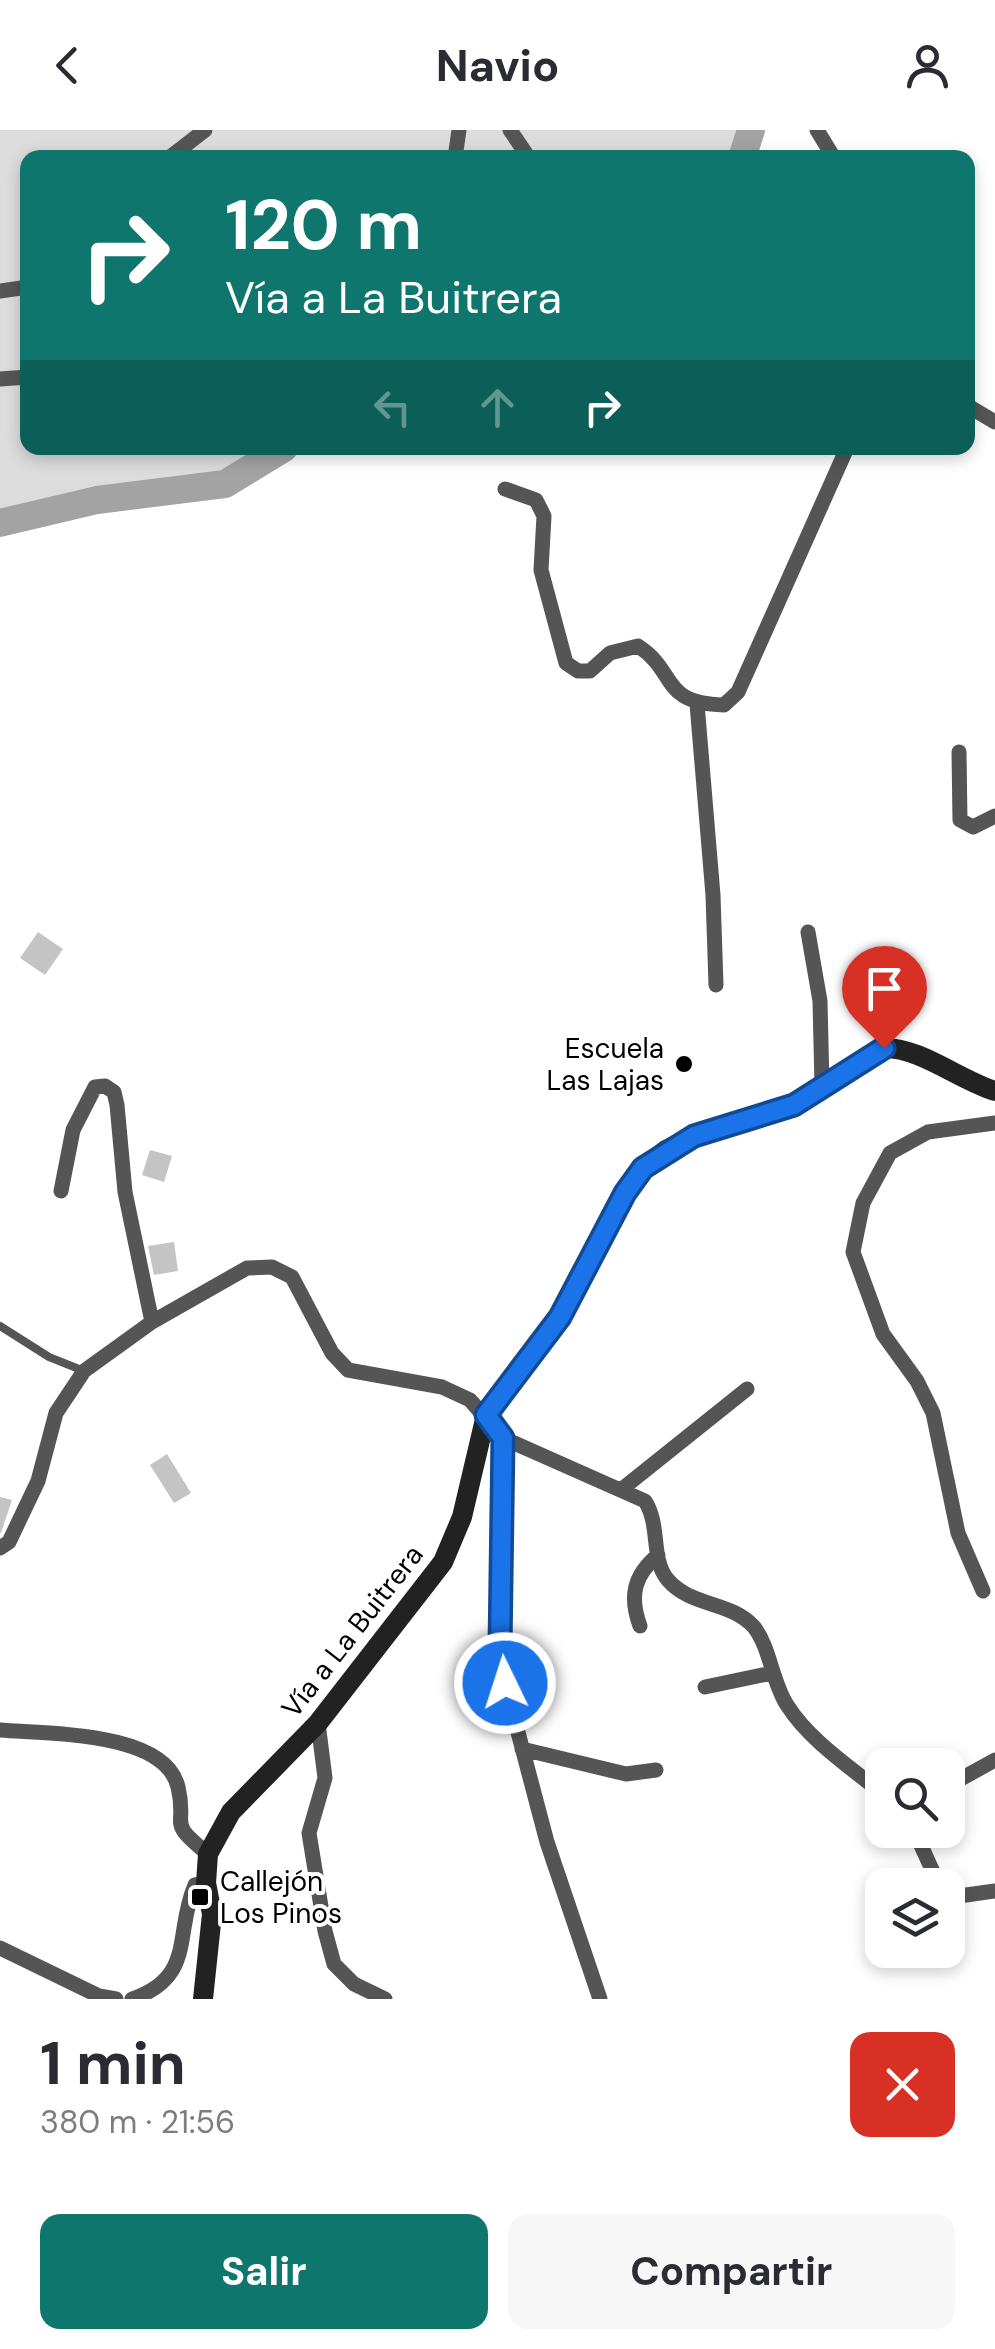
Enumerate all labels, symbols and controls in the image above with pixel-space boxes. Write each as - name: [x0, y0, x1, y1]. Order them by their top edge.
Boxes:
- text: Navio: [436, 36, 559, 95]
- icon: back: [40, 38, 95, 93]
- icon: person: [900, 38, 955, 93]
- text: 120 m: [225, 180, 422, 271]
- icon: right: [60, 190, 190, 320]
- text: Vía a La Buitrera: [225, 268, 562, 327]
- icon: left: [365, 380, 420, 435]
- icon: ahead: [470, 380, 525, 435]
- icon: right: [575, 380, 630, 435]
- pin: [842, 946, 927, 1049]
- icon: arrive: [857, 961, 912, 1016]
- place label: Escuela Las Lajas: [546, 1030, 664, 1099]
- marker: Escuela Las Lajas: [673, 1053, 695, 1075]
- street label: Vía a La Buitrera: [273, 1537, 432, 1725]
- position arrow: [453, 1631, 557, 1735]
- map controls: [865, 1748, 965, 1968]
- button: search: [865, 1748, 965, 1848]
- place label: Callejón Los Pinos: [220, 1863, 342, 1932]
- button: layers: [865, 1868, 965, 1968]
- marker: Callejón Los Pinos: [189, 1886, 211, 1908]
- text: 1 min: [40, 2024, 186, 2103]
- button: close: [850, 2032, 955, 2137]
- text: 380 m · 21:56: [40, 2101, 235, 2143]
- button: Salir: [40, 2214, 488, 2329]
- button: Compartir: [508, 2214, 955, 2329]

